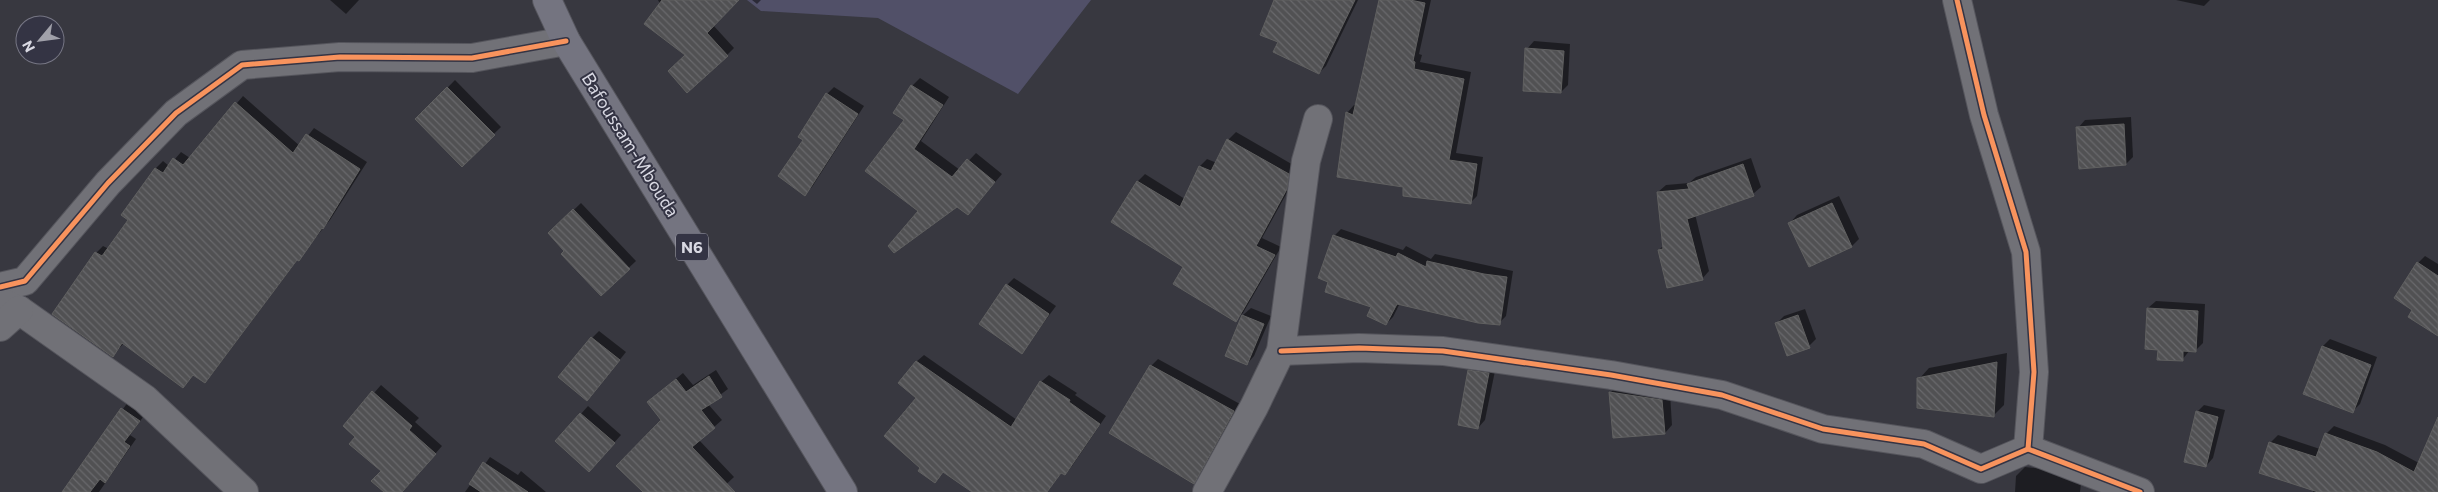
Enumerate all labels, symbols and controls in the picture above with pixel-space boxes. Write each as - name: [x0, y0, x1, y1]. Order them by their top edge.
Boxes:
- north arrow: [15, 15, 65, 65]
- text: N: [18, 38, 38, 55]
- street label: Bafoussam-Mbouda: [578, 68, 684, 221]
- road number: N6: [676, 233, 708, 260]

